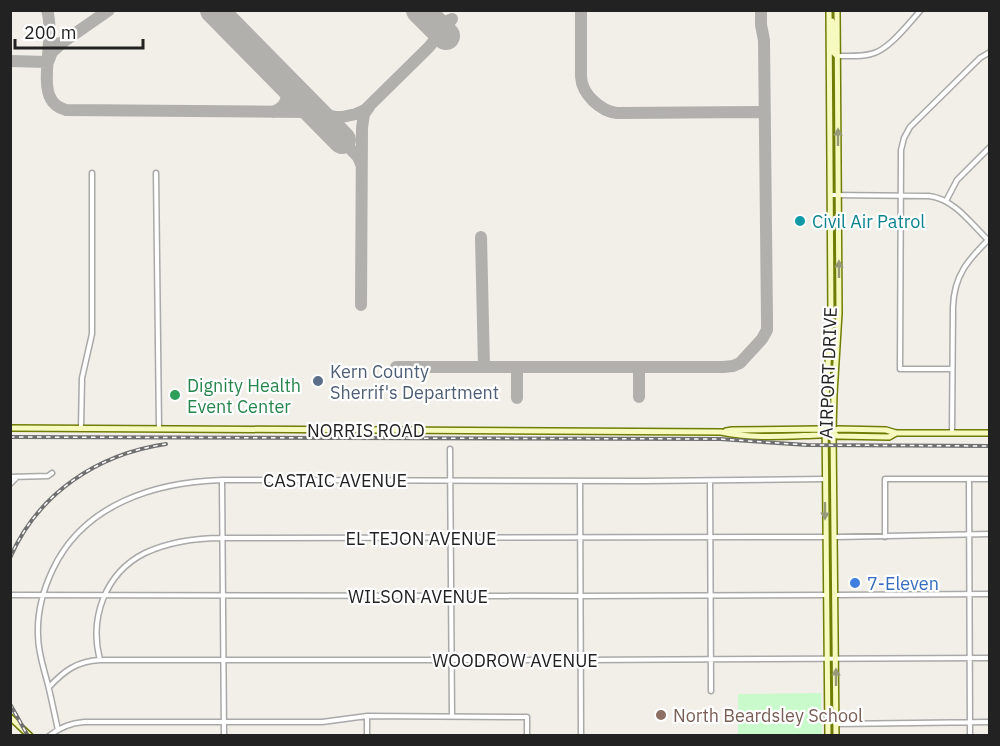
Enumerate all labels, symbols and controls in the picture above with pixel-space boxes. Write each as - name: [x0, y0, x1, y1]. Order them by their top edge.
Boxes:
- scale bar: [15, 12, 142, 50]
- text: 200 m: [24, 21, 76, 44]
- one-way arrow: [833, 127, 843, 146]
- place label: Civil Air Patrol: [812, 210, 925, 233]
- marker: Civil Air Patrol: [793, 214, 807, 228]
- one-way arrow: [834, 259, 844, 278]
- street label: AIRPORT DRIVE: [814, 307, 842, 439]
- place label: Kern County Sherrif's Department: [330, 360, 499, 404]
- place label: Dignity Health Event Center: [187, 374, 301, 418]
- marker: Kern County Sherrif's Department: [311, 374, 325, 388]
- marker: Dignity Health Event Center: [168, 388, 182, 402]
- street label: NORRIS ROAD: [307, 419, 425, 442]
- street label: CASTAIC AVENUE: [263, 469, 407, 492]
- one-way arrow: [821, 502, 830, 521]
- street label: EL TEJON AVENUE: [346, 527, 496, 550]
- place label: 7-Eleven: [867, 572, 939, 595]
- marker: 7-Eleven: [848, 576, 862, 590]
- street label: WILSON AVENUE: [348, 585, 488, 608]
- street label: WOODROW AVENUE: [432, 649, 598, 672]
- one-way arrow: [831, 668, 841, 687]
- place label: North Beardsley School: [673, 704, 863, 727]
- marker: North Beardsley School: [654, 708, 668, 722]

